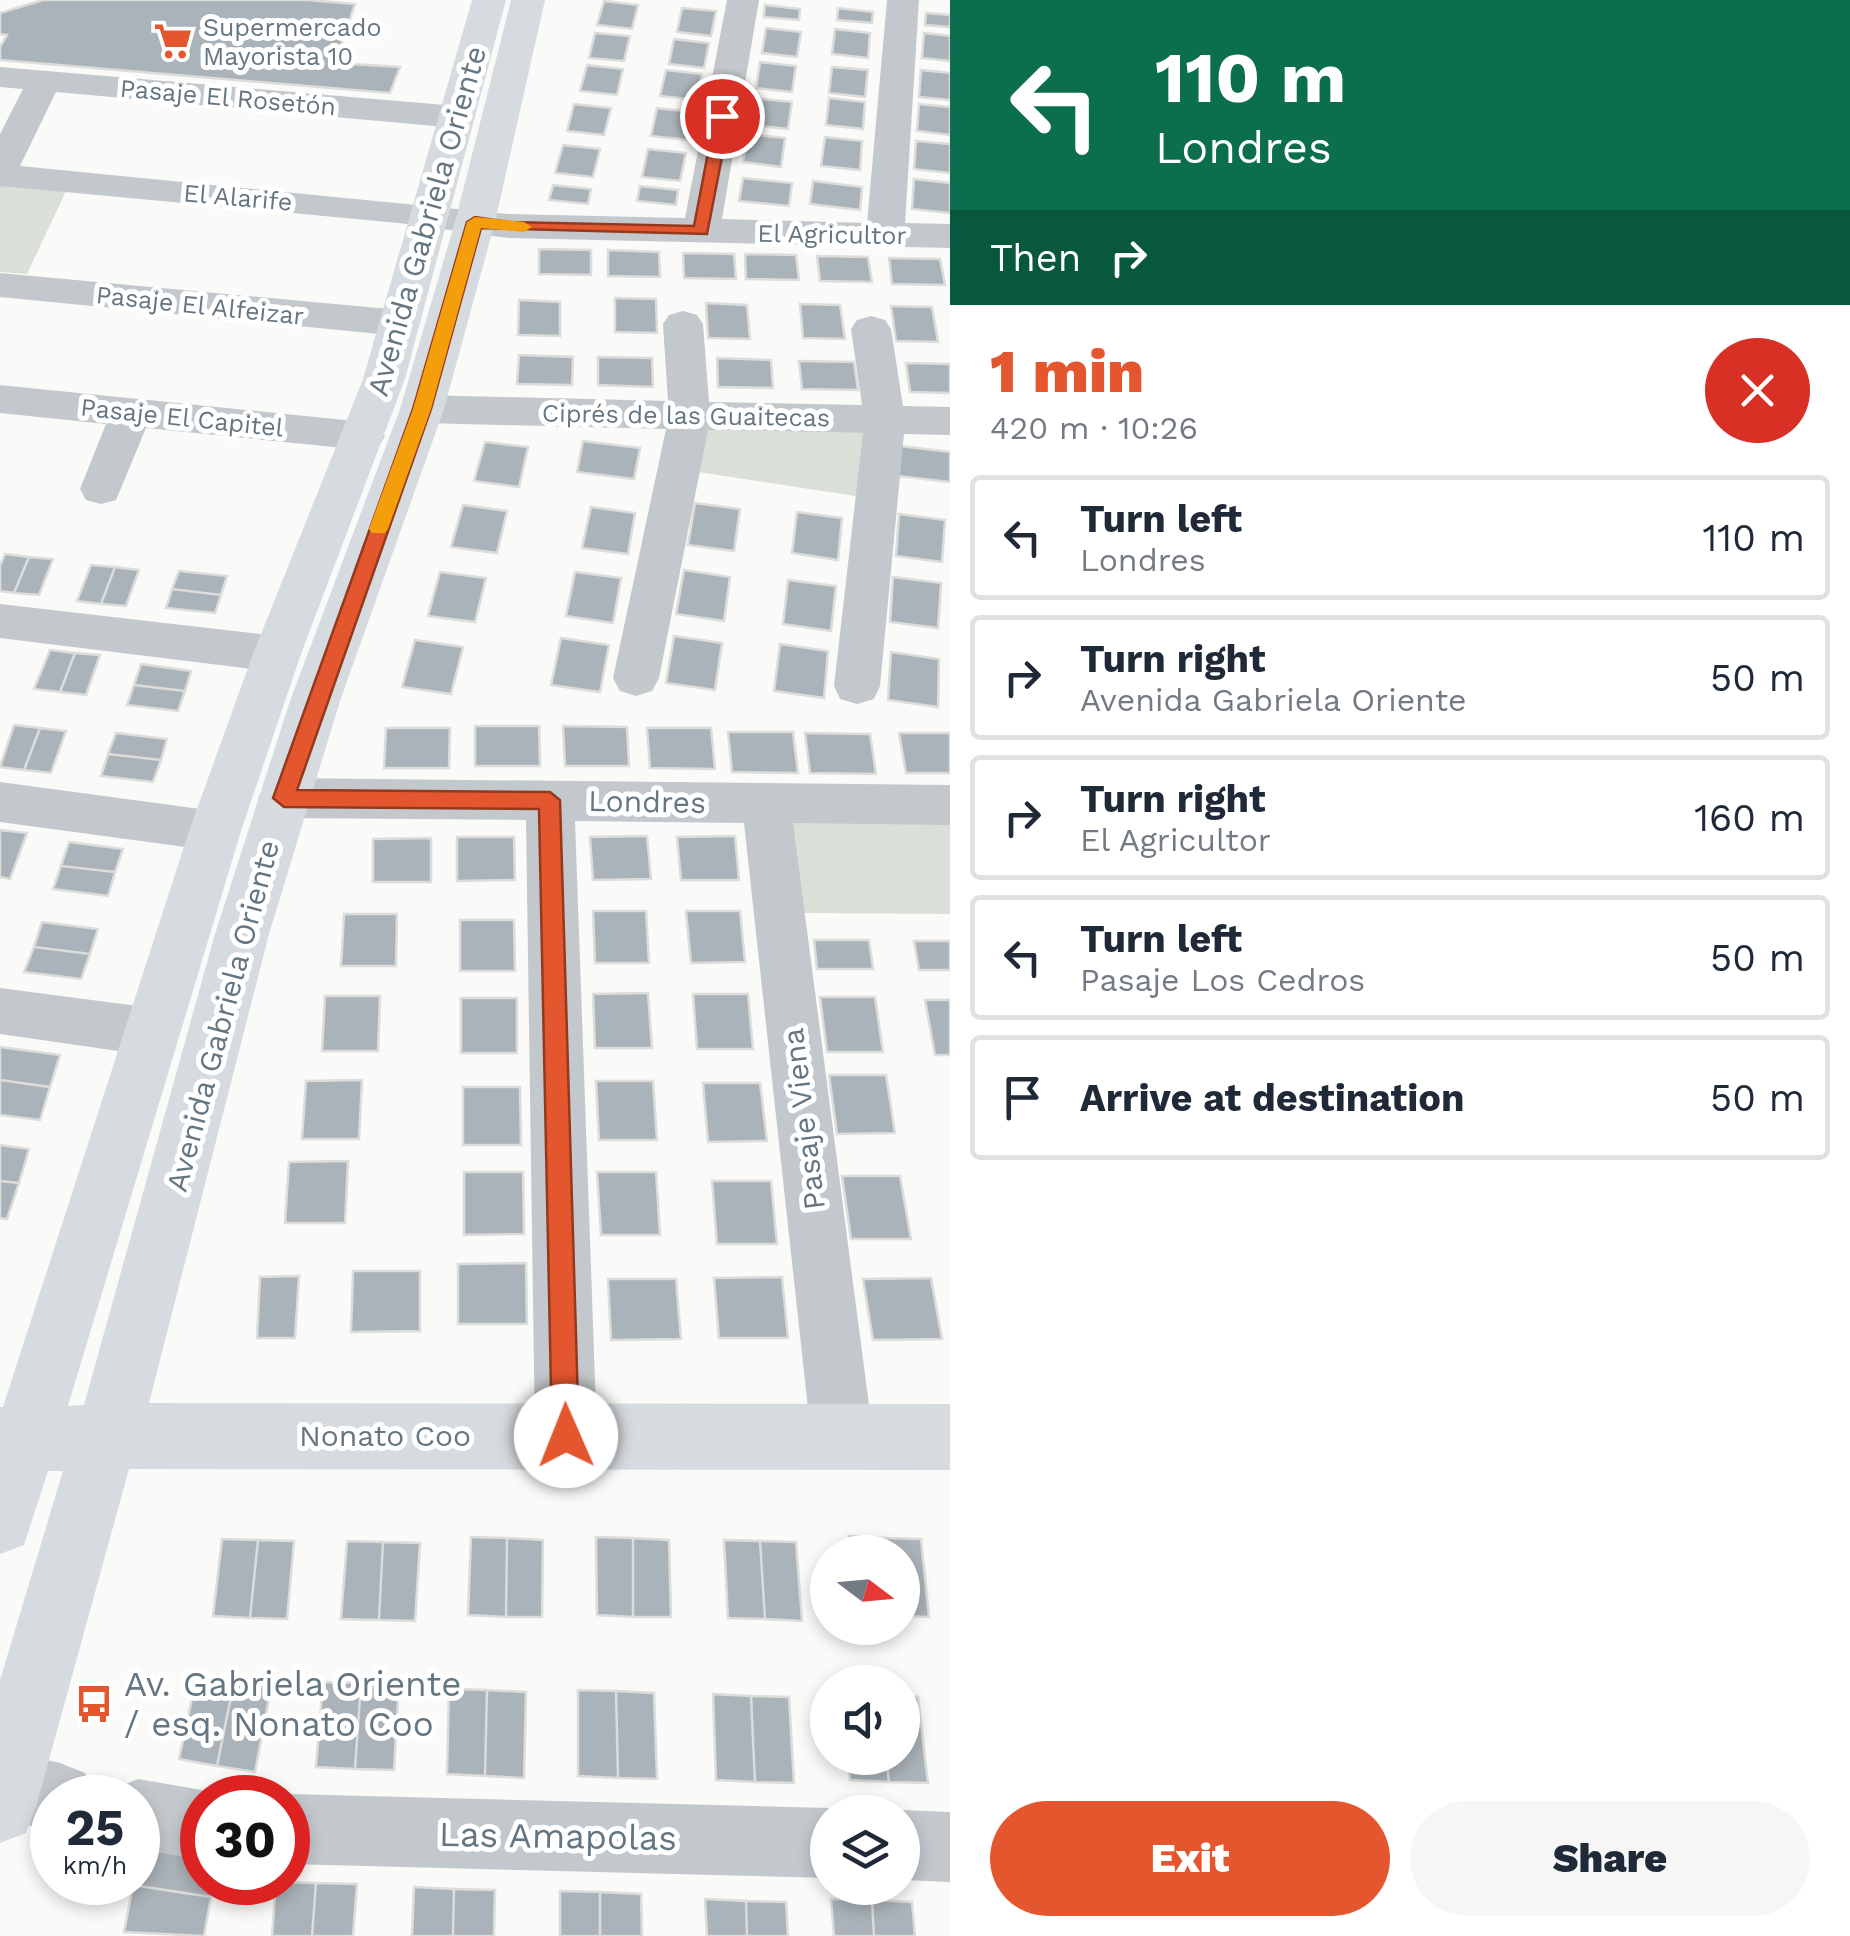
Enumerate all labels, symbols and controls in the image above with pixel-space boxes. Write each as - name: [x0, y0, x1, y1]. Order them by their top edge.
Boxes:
- place label: Supermercado Mayorista 10: [203, 13, 382, 71]
- supermarket icon: Supermercado Mayorista 10: [152, 20, 194, 62]
- text: 110 m: [1155, 37, 1346, 119]
- icon: left: [990, 40, 1120, 170]
- street label: Avenida Gabriela Oriente: [360, 42, 493, 400]
- street label: Pasaje El Rosetón: [119, 74, 337, 121]
- pin: [680, 74, 765, 159]
- icon: arrive: [695, 89, 750, 144]
- text: Londres: [1155, 121, 1332, 174]
- street label: El Alarife: [182, 178, 294, 217]
- street label: El Agricultor: [757, 219, 907, 250]
- icon: right: [1101, 230, 1156, 285]
- text: Then: [990, 236, 1081, 280]
- street label: Pasaje El Alfeizar: [95, 280, 305, 331]
- text: 1 min: [990, 336, 1144, 407]
- button: close: [1705, 338, 1810, 443]
- street label: Pasaje El Capitel: [79, 392, 285, 443]
- street label: Ciprés de las Guaitecas: [542, 398, 830, 433]
- text: 420 m · 10:26: [990, 409, 1198, 447]
- text: Turn left: [1080, 497, 1242, 541]
- icon: left: [995, 510, 1050, 565]
- text: 110 m: [1703, 516, 1805, 560]
- text: Londres: [1080, 541, 1206, 579]
- text: Turn right: [1080, 637, 1266, 681]
- icon: right: [995, 650, 1050, 705]
- text: 50 m: [1710, 656, 1805, 700]
- text: Avenida Gabriela Oriente: [1080, 681, 1467, 719]
- text: Turn right: [1080, 777, 1266, 821]
- street label: Londres: [588, 783, 706, 820]
- icon: right: [995, 790, 1050, 845]
- text: 160 m: [1694, 796, 1805, 840]
- text: El Agricultor: [1080, 821, 1271, 859]
- street label: Avenida Gabriela Oriente: [159, 836, 286, 1195]
- text: Turn left: [1080, 917, 1242, 961]
- icon: left: [995, 930, 1050, 985]
- text: 50 m: [1710, 936, 1805, 980]
- text: Pasaje Los Cedros: [1080, 961, 1365, 999]
- street label: Pasaje Viena: [775, 1026, 832, 1212]
- icon: arrive: [995, 1070, 1050, 1125]
- text: Arrive at destination: [1080, 1076, 1465, 1120]
- text: 50 m: [1710, 1076, 1805, 1120]
- position arrow: [514, 1384, 618, 1488]
- street label: Nonato Coo: [299, 1418, 471, 1453]
- north arrow: [810, 1535, 920, 1645]
- map controls: [810, 1535, 920, 1905]
- place label: Av. Gabriela Oriente / esq. Nonato Coo: [124, 1663, 461, 1745]
- button: sound: [810, 1665, 920, 1775]
- bus stop icon: Av. Gabriela Oriente / esq. Nonato Coo: [73, 1683, 115, 1725]
- speed limit sign: 30: [180, 1775, 310, 1905]
- button: layers: [810, 1795, 920, 1905]
- text: 25: [66, 1798, 124, 1857]
- button: Exit: [990, 1801, 1390, 1916]
- button: Share: [1410, 1801, 1810, 1916]
- street label: Las Amapolas: [439, 1813, 677, 1859]
- text: km/h: [63, 1851, 127, 1880]

